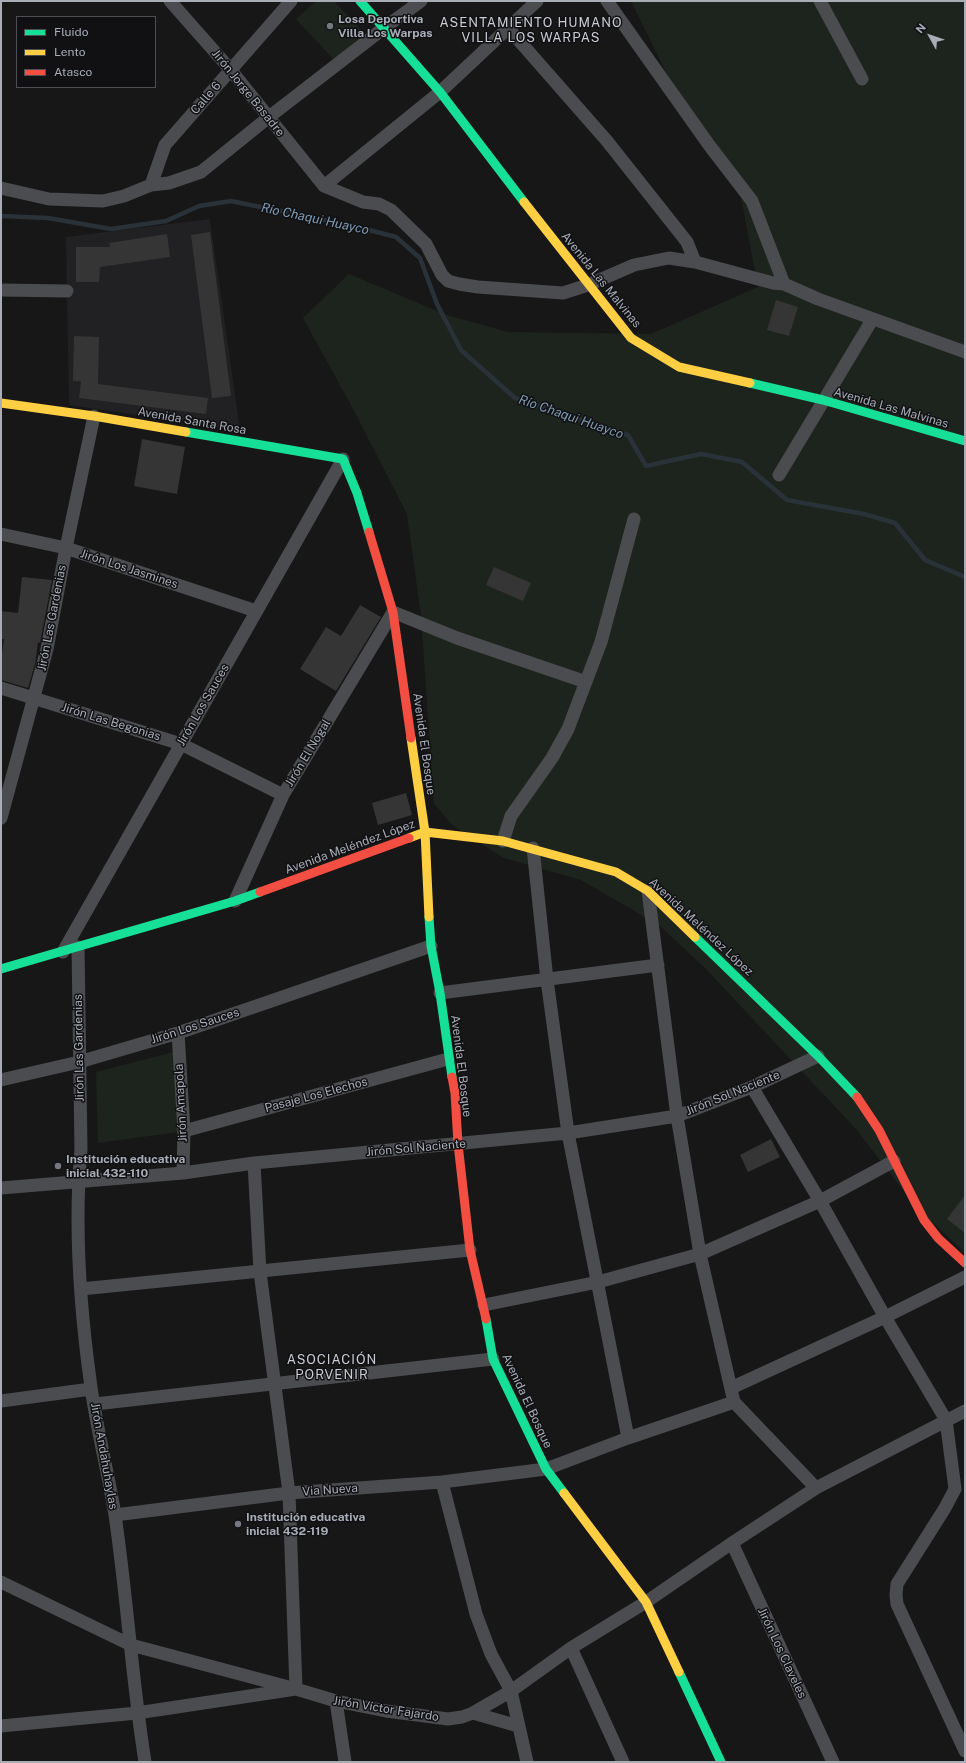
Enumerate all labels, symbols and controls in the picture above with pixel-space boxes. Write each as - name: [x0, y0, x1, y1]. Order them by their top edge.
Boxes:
- place label: Losa Deportiva Villa Los Warpas: [338, 12, 433, 40]
- district label: ASENTAMIENTO HUMANO VILLA LOS WARPAS: [439, 15, 623, 46]
- legend: [16, 16, 156, 88]
- north arrow: [910, 16, 950, 56]
- marker: Losa Deportiva Villa Los Warpas: [325, 21, 335, 31]
- text: N: [913, 21, 928, 35]
- text: Fluido: [54, 25, 89, 39]
- text: Lento: [54, 45, 85, 59]
- street label: Jirón Jorge Basadre: [208, 47, 288, 139]
- text: Atasco: [54, 65, 92, 79]
- street label: Calle 6: [188, 79, 224, 117]
- water label: Río Chaqui Huayco: [260, 200, 370, 238]
- street label: Avenida Las Malvinas: [558, 229, 644, 331]
- street label: Avenida Las Malvinas: [832, 385, 950, 431]
- water label: Río Chaqui Huayco: [517, 392, 625, 442]
- street label: Avenida Santa Rosa: [137, 404, 247, 438]
- street label: Jirón Los Jasmines: [78, 546, 180, 592]
- street label: Jirón Las Gardenias: [35, 564, 69, 672]
- street label: Jirón Los Sauces: [174, 661, 232, 749]
- street label: Avenida El Bosque: [410, 692, 438, 796]
- street label: Jirón Las Begonias: [60, 700, 162, 744]
- street label: Jirón El Nogal: [282, 717, 334, 789]
- street label: Avenida Meléndez López: [283, 817, 417, 877]
- street label: Avenida Meléndez López: [646, 875, 756, 979]
- street label: Jirón Las Gardenias: [71, 994, 87, 1102]
- street label: Jirón Los Sauces: [149, 1005, 241, 1047]
- street label: Avenida El Bosque: [448, 1014, 474, 1118]
- street label: Jirón Amapola: [172, 1063, 190, 1143]
- street label: Jirón Sol Naciente: [684, 1068, 782, 1118]
- street label: Pasaje Los Elechos: [263, 1074, 369, 1116]
- street label: Jirón Sol Naciente: [365, 1136, 467, 1160]
- place label: Institución educativa inicial 432-110: [66, 1152, 185, 1180]
- marker: Institución educativa inicial 432-110: [53, 1161, 63, 1171]
- street label: Avenida El Bosque: [499, 1351, 555, 1451]
- district label: ASOCIACIÓN PORVENIR: [287, 1352, 377, 1383]
- street label: Jirón Andahuhaylas: [88, 1402, 120, 1510]
- street label: Via Nueva: [302, 1481, 358, 1499]
- place label: Institución educativa inicial 432-119: [246, 1510, 365, 1538]
- marker: Institución educativa inicial 432-119: [233, 1519, 243, 1529]
- street label: Jirón Los Claveles: [755, 1605, 809, 1701]
- street label: Jirón Víctor Fajardo: [332, 1694, 440, 1724]

